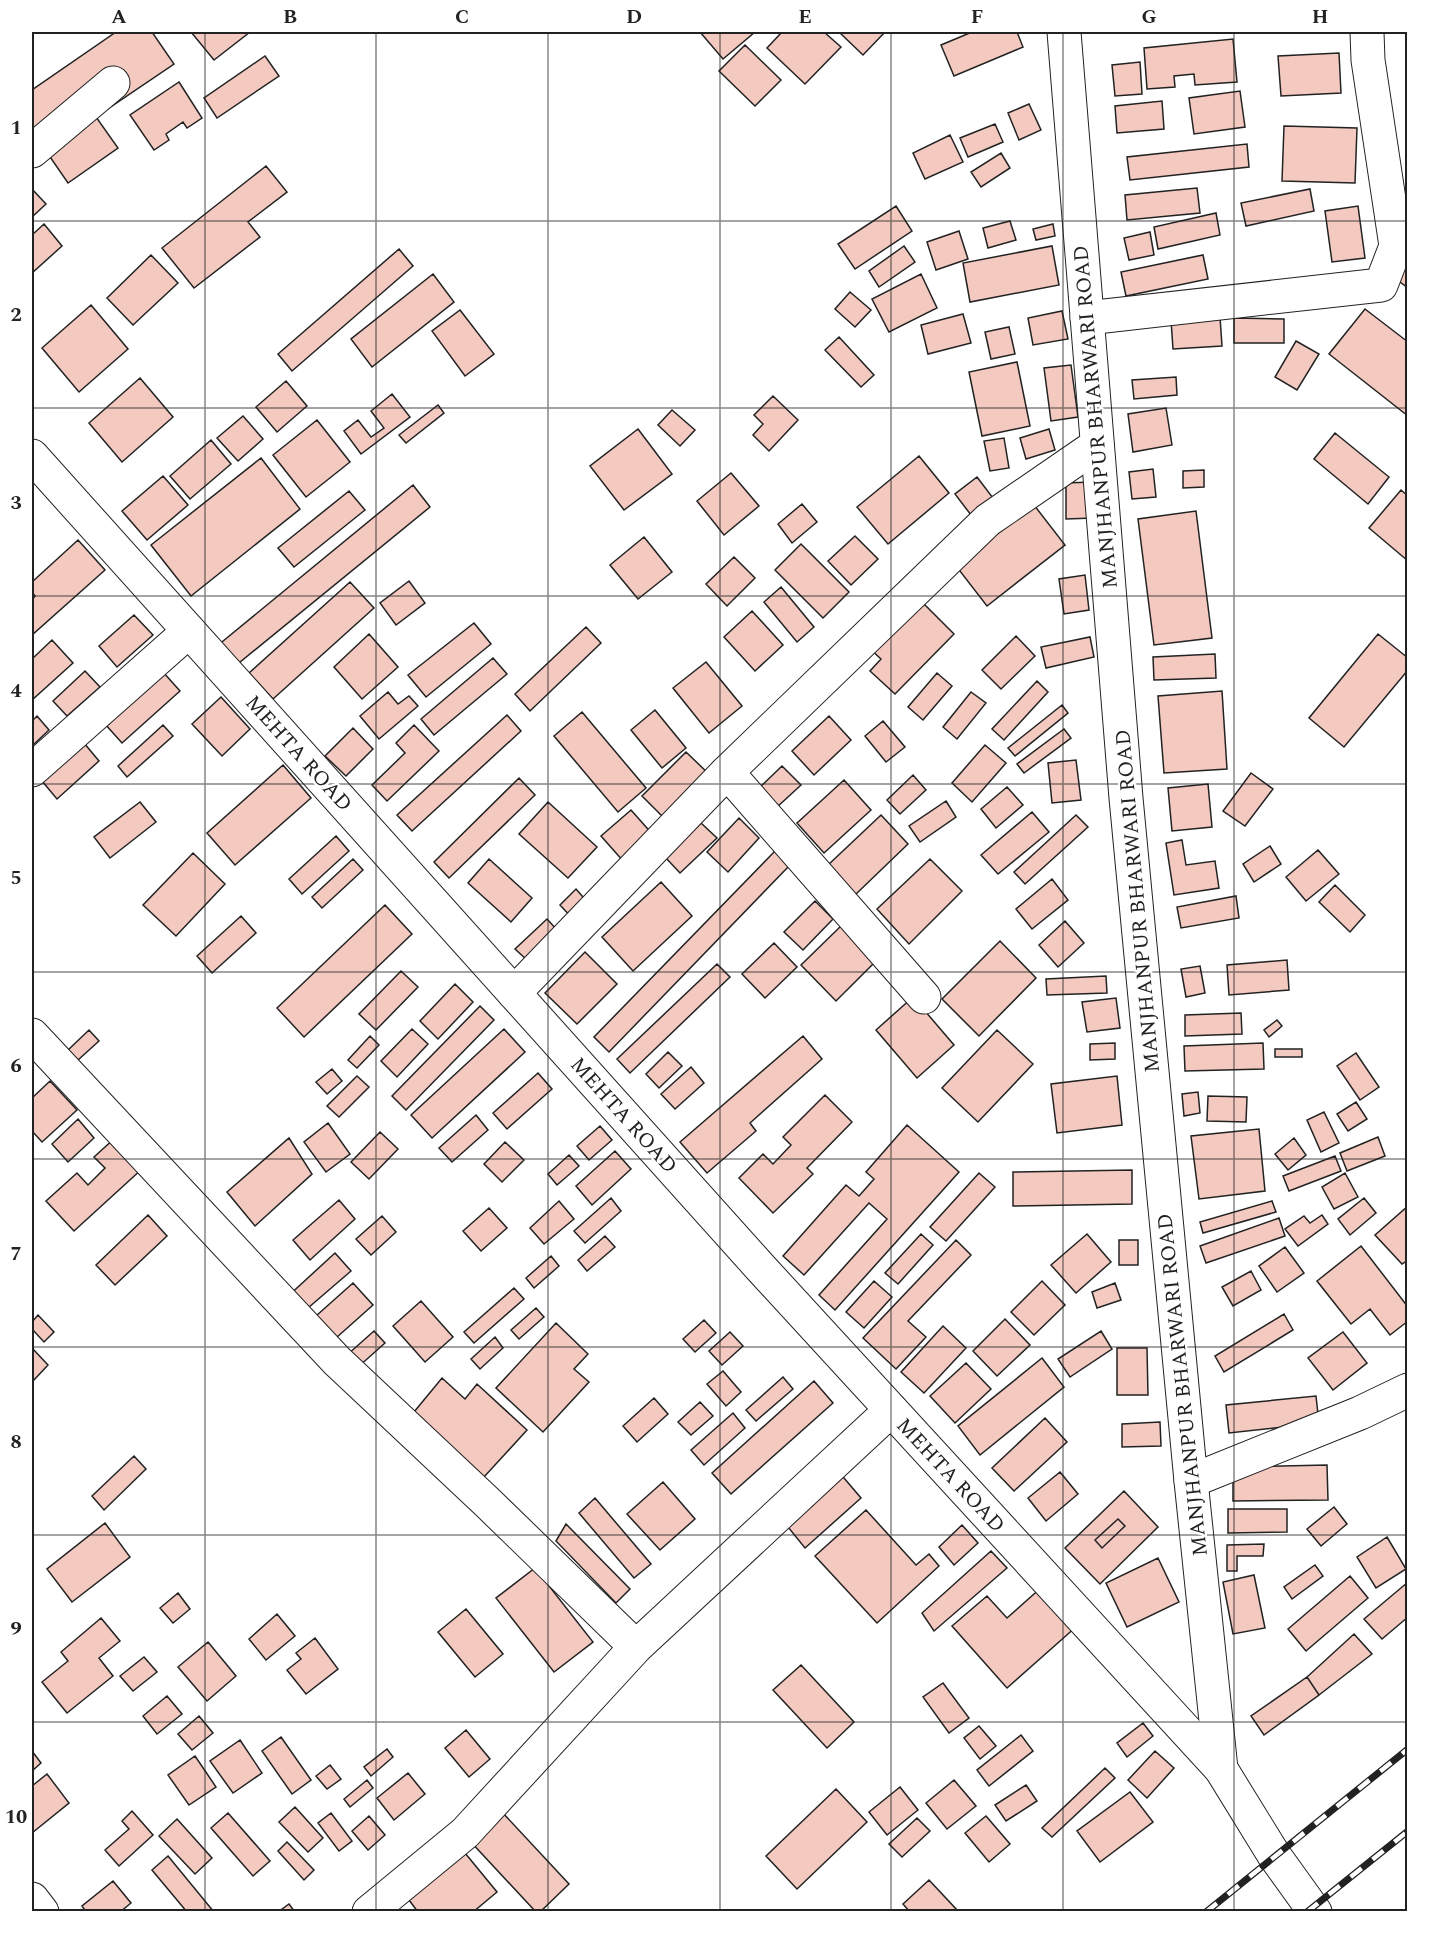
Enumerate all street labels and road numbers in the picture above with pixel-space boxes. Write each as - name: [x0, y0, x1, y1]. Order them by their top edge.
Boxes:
- street label: MANJHANPUR BHARWARI ROAD: [1065, 244, 1127, 590]
- street label: MEHTA ROAD: [237, 688, 360, 819]
- street label: MANJHANPUR BHARWARI ROAD: [1107, 728, 1169, 1074]
- street label: MEHTA ROAD: [562, 1050, 685, 1181]
- street label: MANJHANPUR BHARWARI ROAD: [1149, 1212, 1217, 1558]
- street label: MEHTA ROAD: [888, 1411, 1012, 1541]

